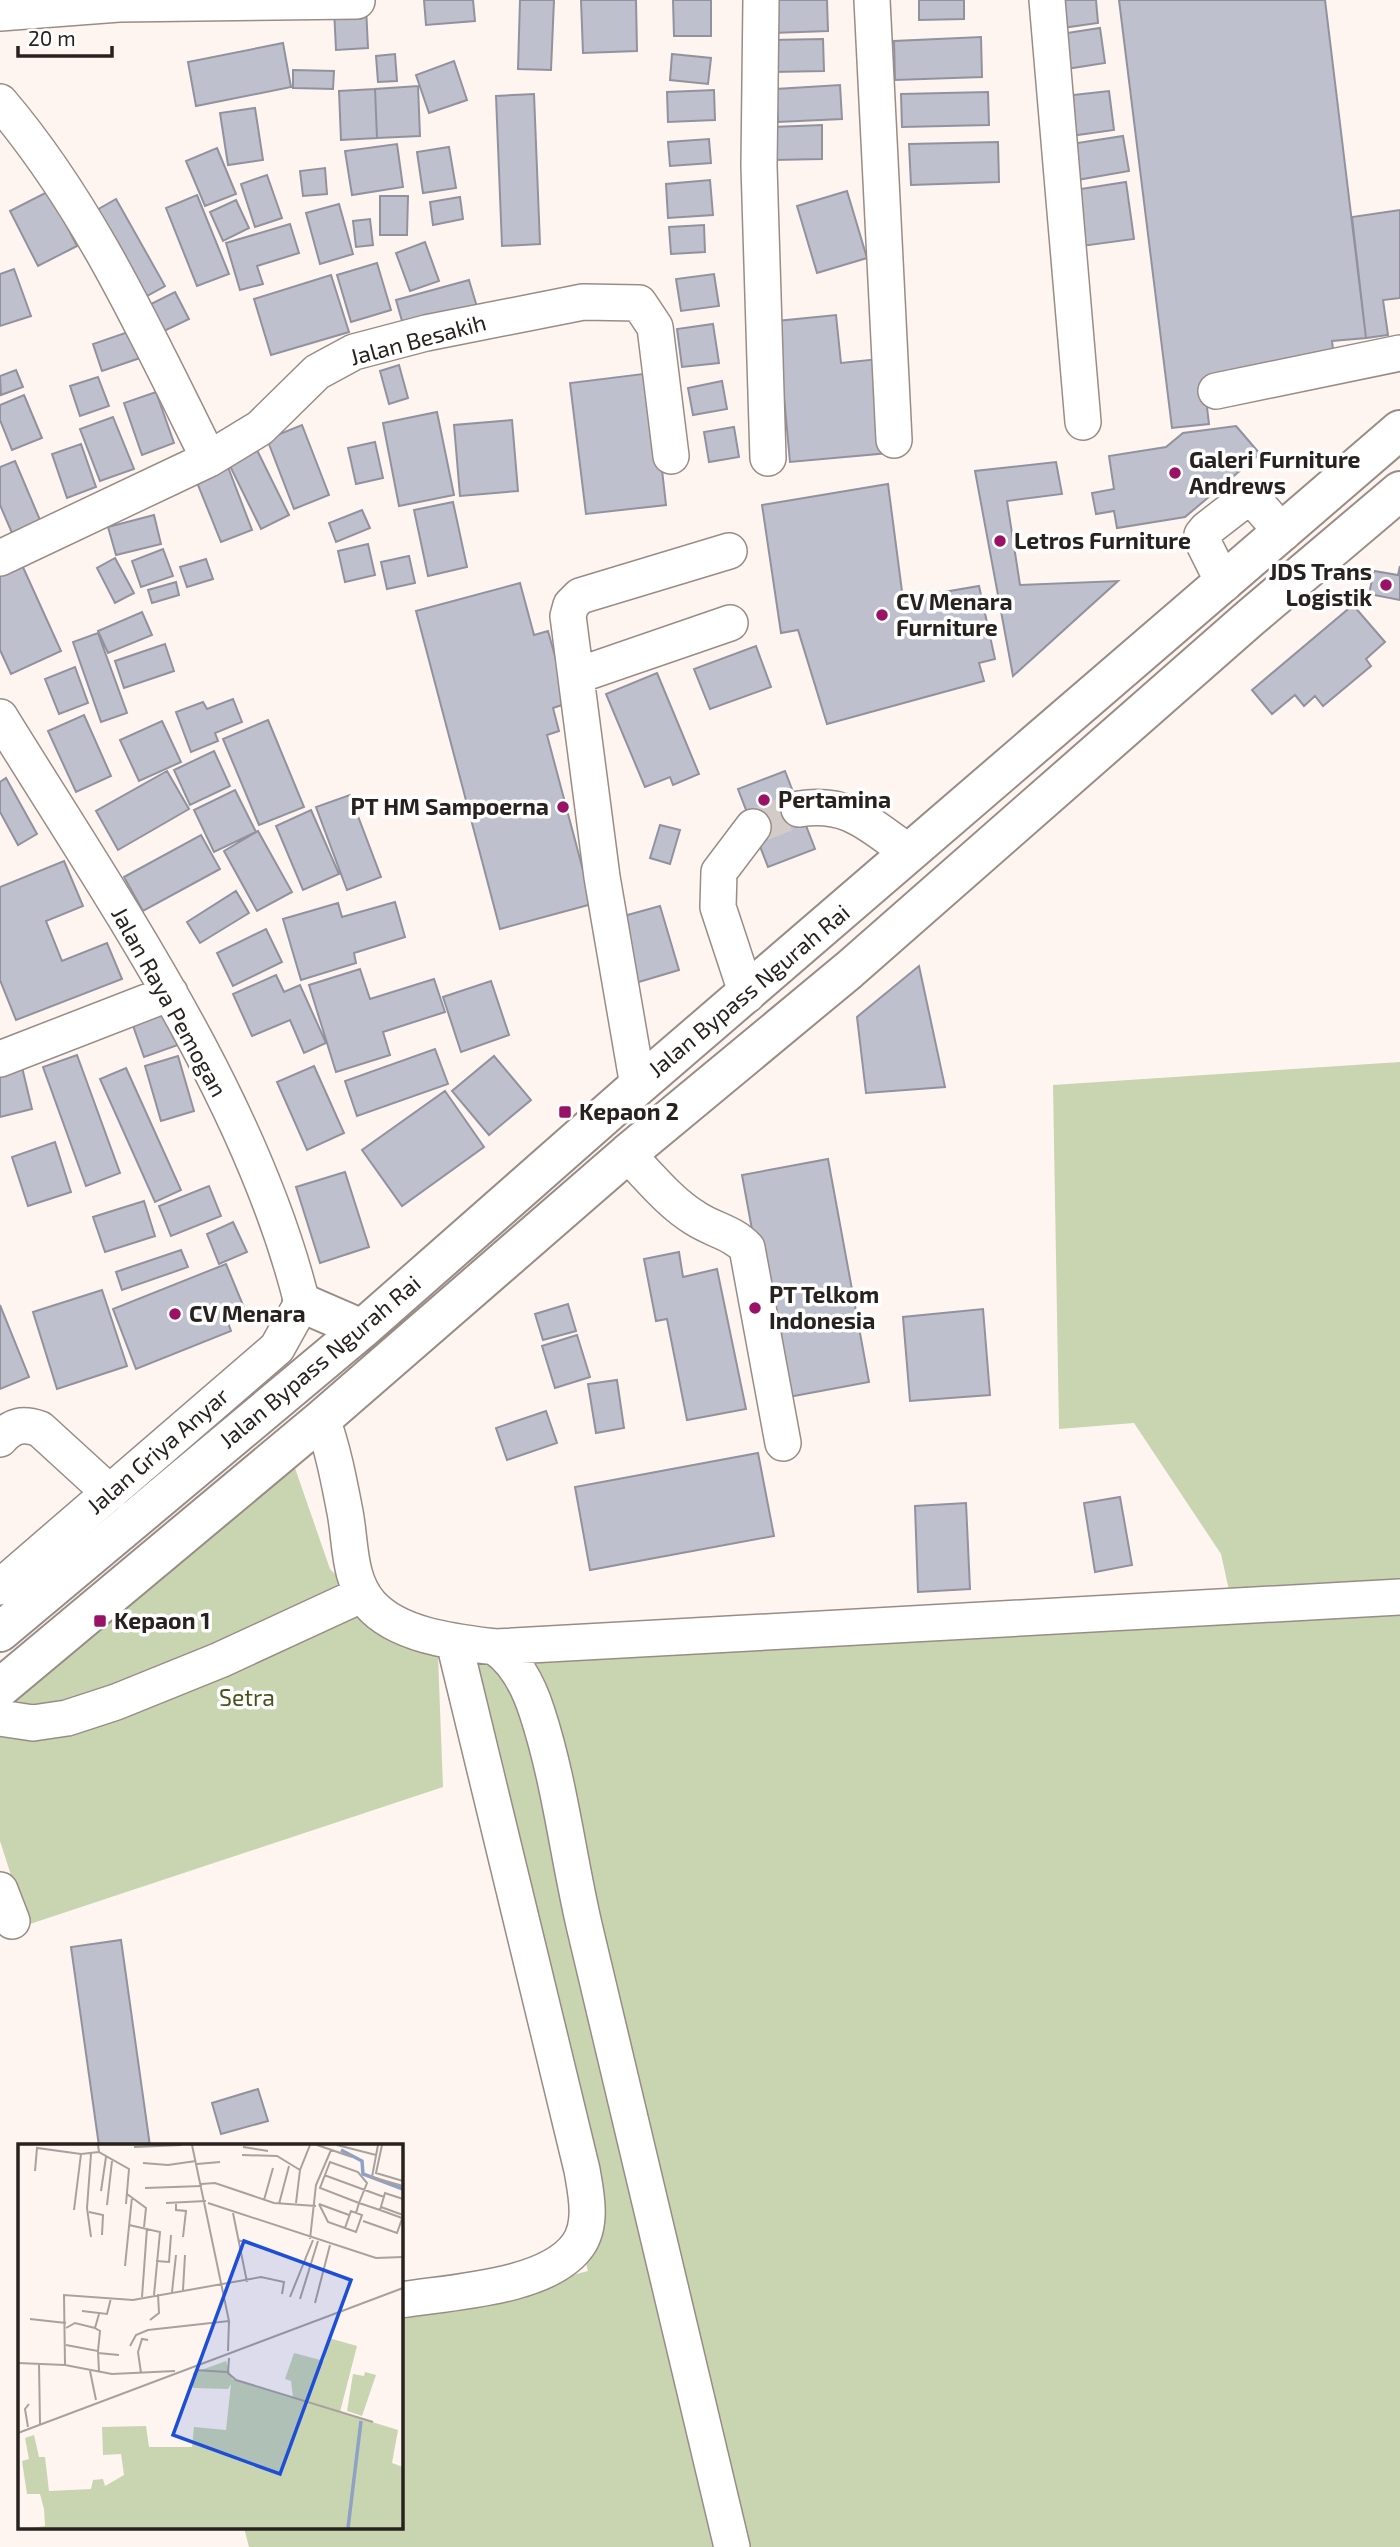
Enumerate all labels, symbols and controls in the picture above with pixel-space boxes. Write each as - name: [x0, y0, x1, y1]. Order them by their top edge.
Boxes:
- scale bar: [18, 14, 112, 58]
- text: 20 m: [28, 25, 76, 50]
- street label: Jalan Besakih: [346, 307, 489, 371]
- place label: Galeri Furniture Andrews: [1189, 445, 1361, 499]
- marker: Galeri Furniture Andrews: [1167, 465, 1183, 481]
- place label: Letros Furniture: [1014, 526, 1191, 554]
- marker: Letros Furniture: [992, 533, 1008, 549]
- place label: JDS Trans Logistik: [1269, 557, 1372, 611]
- marker: JDS Trans Logistik: [1378, 577, 1394, 593]
- place label: CV Menara Furniture: [896, 587, 1013, 641]
- marker: CV Menara Furniture: [874, 607, 890, 623]
- place label: Pertamina: [778, 785, 891, 813]
- place label: PT HM Sampoerna: [351, 792, 549, 820]
- marker: Pertamina: [756, 792, 772, 808]
- marker: PT HM Sampoerna: [555, 799, 571, 815]
- street label: Jalan Bypass Ngurah Rai: [642, 898, 855, 1083]
- street label: Jalan Raya Pemogan: [106, 902, 234, 1101]
- place label: Kepaon 2: [579, 1097, 679, 1125]
- marker: Kepaon 2: [557, 1104, 573, 1120]
- street label: Jalan Bypass Ngurah Rai: [213, 1269, 426, 1454]
- place label: PT Telkom Indonesia: [769, 1280, 879, 1334]
- place label: CV Menara: [189, 1299, 306, 1327]
- marker: PT Telkom Indonesia: [747, 1300, 763, 1316]
- marker: CV Menara: [167, 1306, 183, 1322]
- street label: Jalan Griya Anyar: [81, 1381, 234, 1519]
- place label: Kepaon 1: [114, 1606, 210, 1634]
- marker: Kepaon 1: [92, 1613, 108, 1629]
- park label: Setra: [219, 1683, 275, 1711]
- inset map: [18, 2144, 402, 2530]

